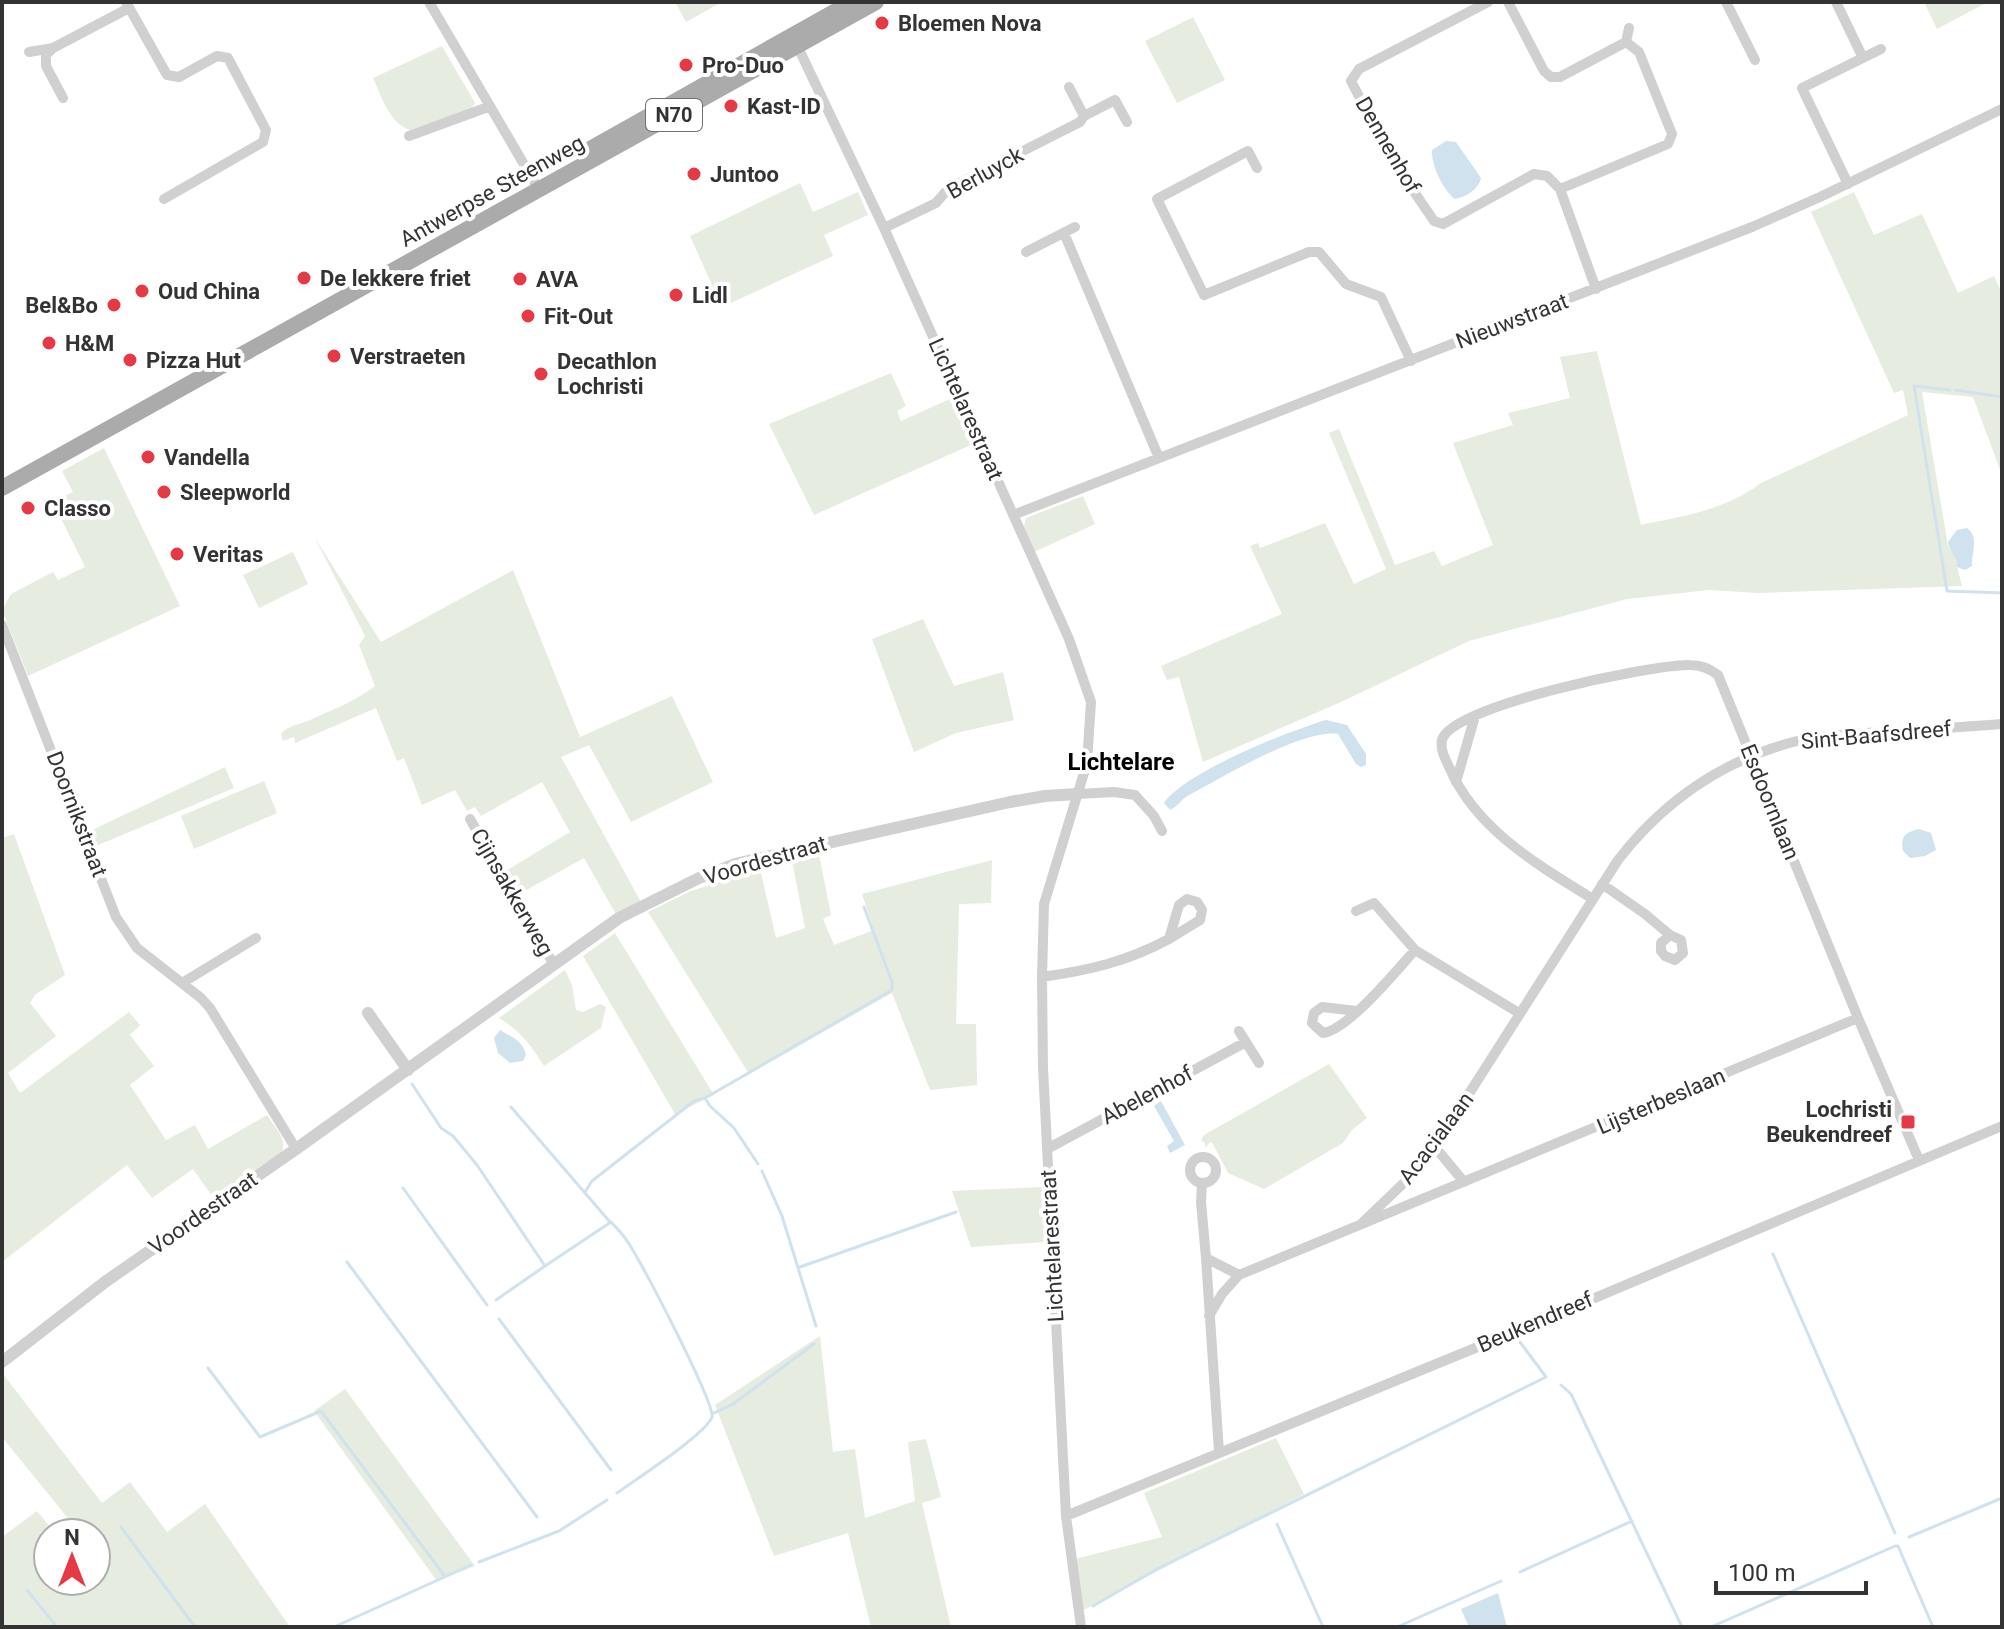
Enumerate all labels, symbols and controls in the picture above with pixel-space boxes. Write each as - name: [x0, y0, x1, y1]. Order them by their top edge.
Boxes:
- place label: Bloemen Nova: [898, 11, 1042, 36]
- marker: Bloemen Nova: [873, 14, 891, 32]
- place label: Pro-Duo: [702, 53, 784, 78]
- marker: Pro-Duo: [677, 56, 695, 74]
- street label: Dennenhof: [1351, 93, 1426, 198]
- place label: Kast-ID: [747, 94, 821, 119]
- marker: Kast-ID: [722, 97, 740, 115]
- road number: N70: [646, 99, 702, 131]
- street label: Antwerpse Steenweg: [396, 130, 588, 252]
- street label: Berluyck: [943, 141, 1028, 204]
- place label: Juntoo: [710, 162, 779, 187]
- marker: Juntoo: [685, 165, 703, 183]
- place label: De lekkere friet: [320, 266, 471, 291]
- place label: AVA: [536, 267, 578, 292]
- marker: De lekkere friet: [295, 269, 313, 287]
- marker: AVA: [511, 270, 529, 288]
- place label: Oud China: [158, 279, 260, 304]
- marker: Oud China: [133, 282, 151, 300]
- place label: Lidl: [692, 283, 728, 308]
- marker: Lidl: [667, 286, 685, 304]
- street label: Nieuwstraat: [1452, 288, 1572, 354]
- place label: Bel&Bo: [25, 293, 98, 318]
- marker: Bel&Bo: [105, 296, 123, 314]
- place label: Fit-Out: [544, 304, 613, 329]
- marker: Fit-Out: [519, 307, 537, 325]
- place label: H&M: [65, 331, 114, 356]
- marker: H&M: [40, 334, 58, 352]
- street label: Lichtelarestraat: [924, 334, 1008, 484]
- place label: Verstraeten: [350, 344, 466, 369]
- marker: Verstraeten: [325, 347, 343, 365]
- place label: Pizza Hut: [146, 348, 241, 373]
- place label: Decathlon Lochristi: [557, 349, 657, 399]
- marker: Pizza Hut: [121, 351, 139, 369]
- marker: Decathlon Lochristi: [532, 365, 550, 383]
- place label: Vandella: [164, 445, 250, 470]
- marker: Vandella: [139, 448, 157, 466]
- place label: Sleepworld: [180, 480, 290, 505]
- marker: Sleepworld: [155, 483, 173, 501]
- place label: Classo: [44, 496, 111, 521]
- marker: Classo: [19, 499, 37, 517]
- place label: Veritas: [193, 542, 263, 567]
- marker: Veritas: [168, 545, 186, 563]
- street label: Sint-Baafsdreef: [1800, 716, 1953, 754]
- street label: Esdoornlaan: [1735, 741, 1805, 863]
- street label: Doornikstraat: [42, 748, 112, 880]
- district label: Lichtelare: [1067, 748, 1175, 776]
- street label: Cijnsakkerweg: [466, 824, 558, 960]
- street label: Voordestraat: [701, 831, 829, 889]
- street label: Abelenhof: [1097, 1060, 1197, 1129]
- street label: Lijsterbeslaan: [1593, 1063, 1729, 1139]
- street label: Acacialaan: [1393, 1087, 1479, 1189]
- place label: Lochristi Beukendreef: [1766, 1097, 1892, 1147]
- marker: Lochristi Beukendreef: [1899, 1113, 1917, 1131]
- street label: Voordestraat: [144, 1166, 262, 1260]
- street label: Lichtelarestraat: [1036, 1169, 1068, 1323]
- street label: Beukendreef: [1474, 1286, 1597, 1358]
- north arrow: [32, 1517, 112, 1597]
- text: N: [64, 1525, 80, 1550]
- scale bar: [1716, 1545, 1866, 1595]
- text: 100 m: [1728, 1559, 1795, 1587]

